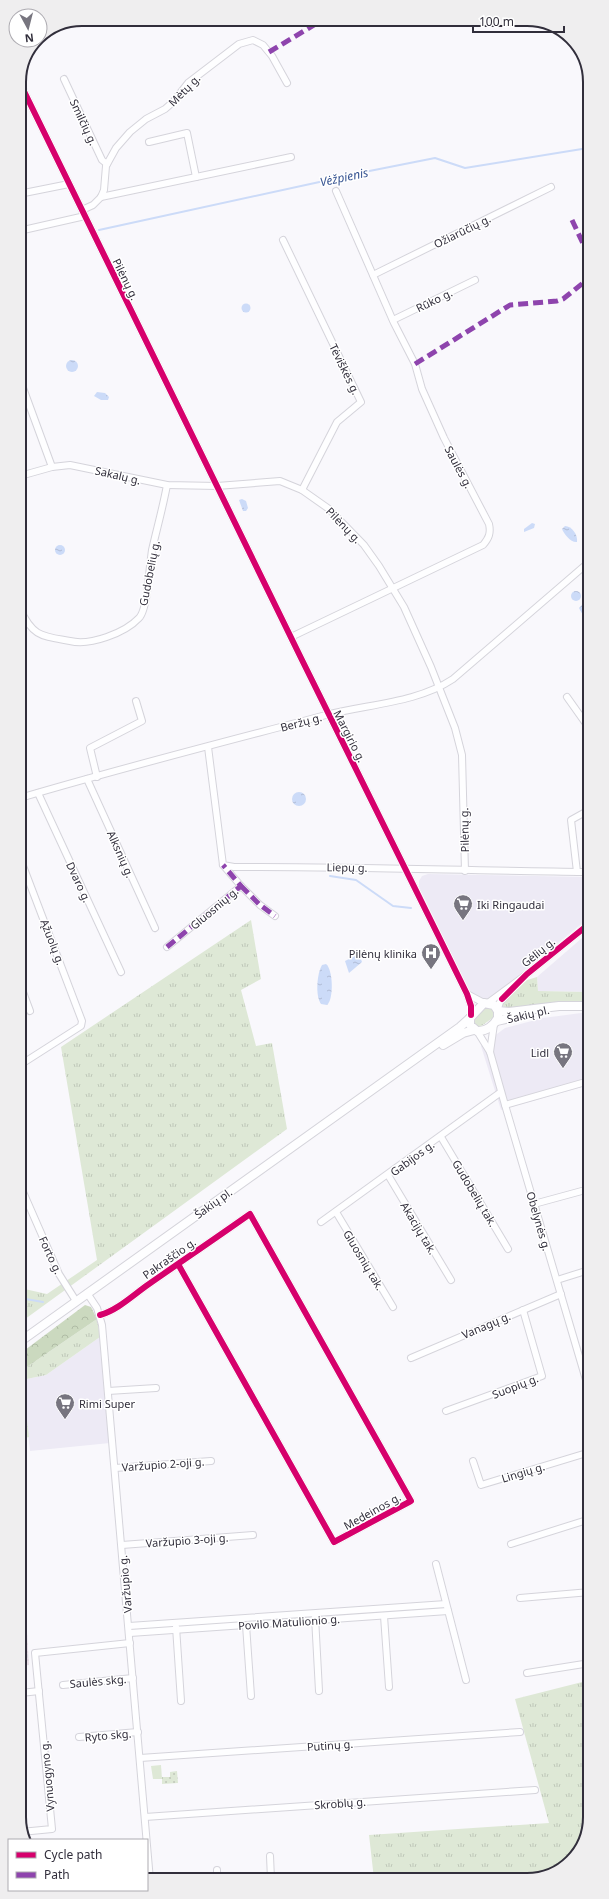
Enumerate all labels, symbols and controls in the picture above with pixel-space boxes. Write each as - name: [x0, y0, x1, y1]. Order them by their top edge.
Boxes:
- north arrow: [8, 8, 48, 48]
- scale bar: [473, 8, 564, 34]
- text: 100 m: [479, 13, 514, 30]
- text: N: [24, 30, 35, 46]
- street label: Mėtų g.: [165, 71, 203, 109]
- street label: Smilčių g.: [67, 96, 101, 148]
- water label: Vėžpienis: [318, 164, 370, 190]
- street label: Ožiarūčių g.: [431, 211, 493, 251]
- street label: Pilėnų g.: [109, 256, 143, 302]
- street label: Rūko g.: [413, 285, 455, 315]
- street label: Tėviškės g.: [326, 341, 364, 397]
- street label: Saulės g.: [442, 443, 476, 491]
- street label: Sakalų g.: [94, 462, 142, 488]
- street label: Pilėnų g.: [323, 504, 365, 546]
- street label: Gudobelių g.: [135, 539, 163, 607]
- street label: Margirio g.: [330, 707, 370, 765]
- street label: Beržų g.: [279, 709, 323, 735]
- street label: Pilėnų g.: [456, 807, 472, 852]
- street label: Alksnių g.: [104, 828, 138, 880]
- street label: Dvaro g.: [63, 859, 95, 905]
- street label: Liepų g.: [326, 859, 368, 875]
- street label: Gluosnių g.: [187, 883, 241, 933]
- supermarket icon: Iki Ringaudai: [452, 893, 474, 921]
- place label: Iki Ringaudai: [477, 897, 544, 912]
- street label: Ąžuolų g.: [37, 917, 69, 967]
- street label: Gėlių g.: [518, 934, 558, 970]
- hospital icon: Pilėnų klinika: [420, 942, 442, 970]
- place label: Pilėnų klinika: [349, 946, 417, 961]
- street label: Šakių pl.: [505, 1002, 551, 1026]
- supermarket icon: Lidl: [552, 1041, 574, 1069]
- place label: Lidl: [531, 1045, 549, 1060]
- street label: Gabijos g.: [387, 1137, 437, 1179]
- street label: Gudobelių tak.: [449, 1157, 501, 1229]
- street label: Šakių pl.: [191, 1184, 235, 1222]
- street label: Obelynės g.: [523, 1190, 555, 1252]
- street label: Akacijų tak.: [397, 1199, 441, 1257]
- street label: Gluosnių tak.: [340, 1227, 388, 1293]
- street label: Forto g.: [36, 1234, 66, 1276]
- street label: Pakraščio g.: [139, 1234, 199, 1282]
- street label: Vanagų g.: [459, 1308, 513, 1342]
- street label: Suopių g.: [490, 1370, 540, 1402]
- supermarket icon: Rimi Super: [54, 1392, 76, 1420]
- place label: Rimi Super: [79, 1396, 135, 1411]
- street label: Varžupio 2-oji g.: [121, 1454, 205, 1474]
- street label: Lingių g.: [500, 1458, 546, 1486]
- street label: Medeinos g.: [341, 1489, 403, 1533]
- street label: Varžupio 3-oji g.: [145, 1530, 229, 1550]
- street label: Varžupio g.: [115, 1554, 135, 1613]
- street label: Povilo Matulionio g.: [238, 1611, 340, 1633]
- street label: Saulės skg.: [69, 1671, 127, 1691]
- street label: Ryto skg.: [84, 1725, 132, 1745]
- street label: Putinų g.: [306, 1736, 354, 1754]
- street label: Vynuogyno g.: [36, 1740, 58, 1812]
- street label: Skroblų g.: [314, 1794, 366, 1812]
- legend: [8, 1839, 148, 1891]
- text: Cycle path: [44, 1846, 102, 1863]
- text: Path: [44, 1866, 70, 1883]

